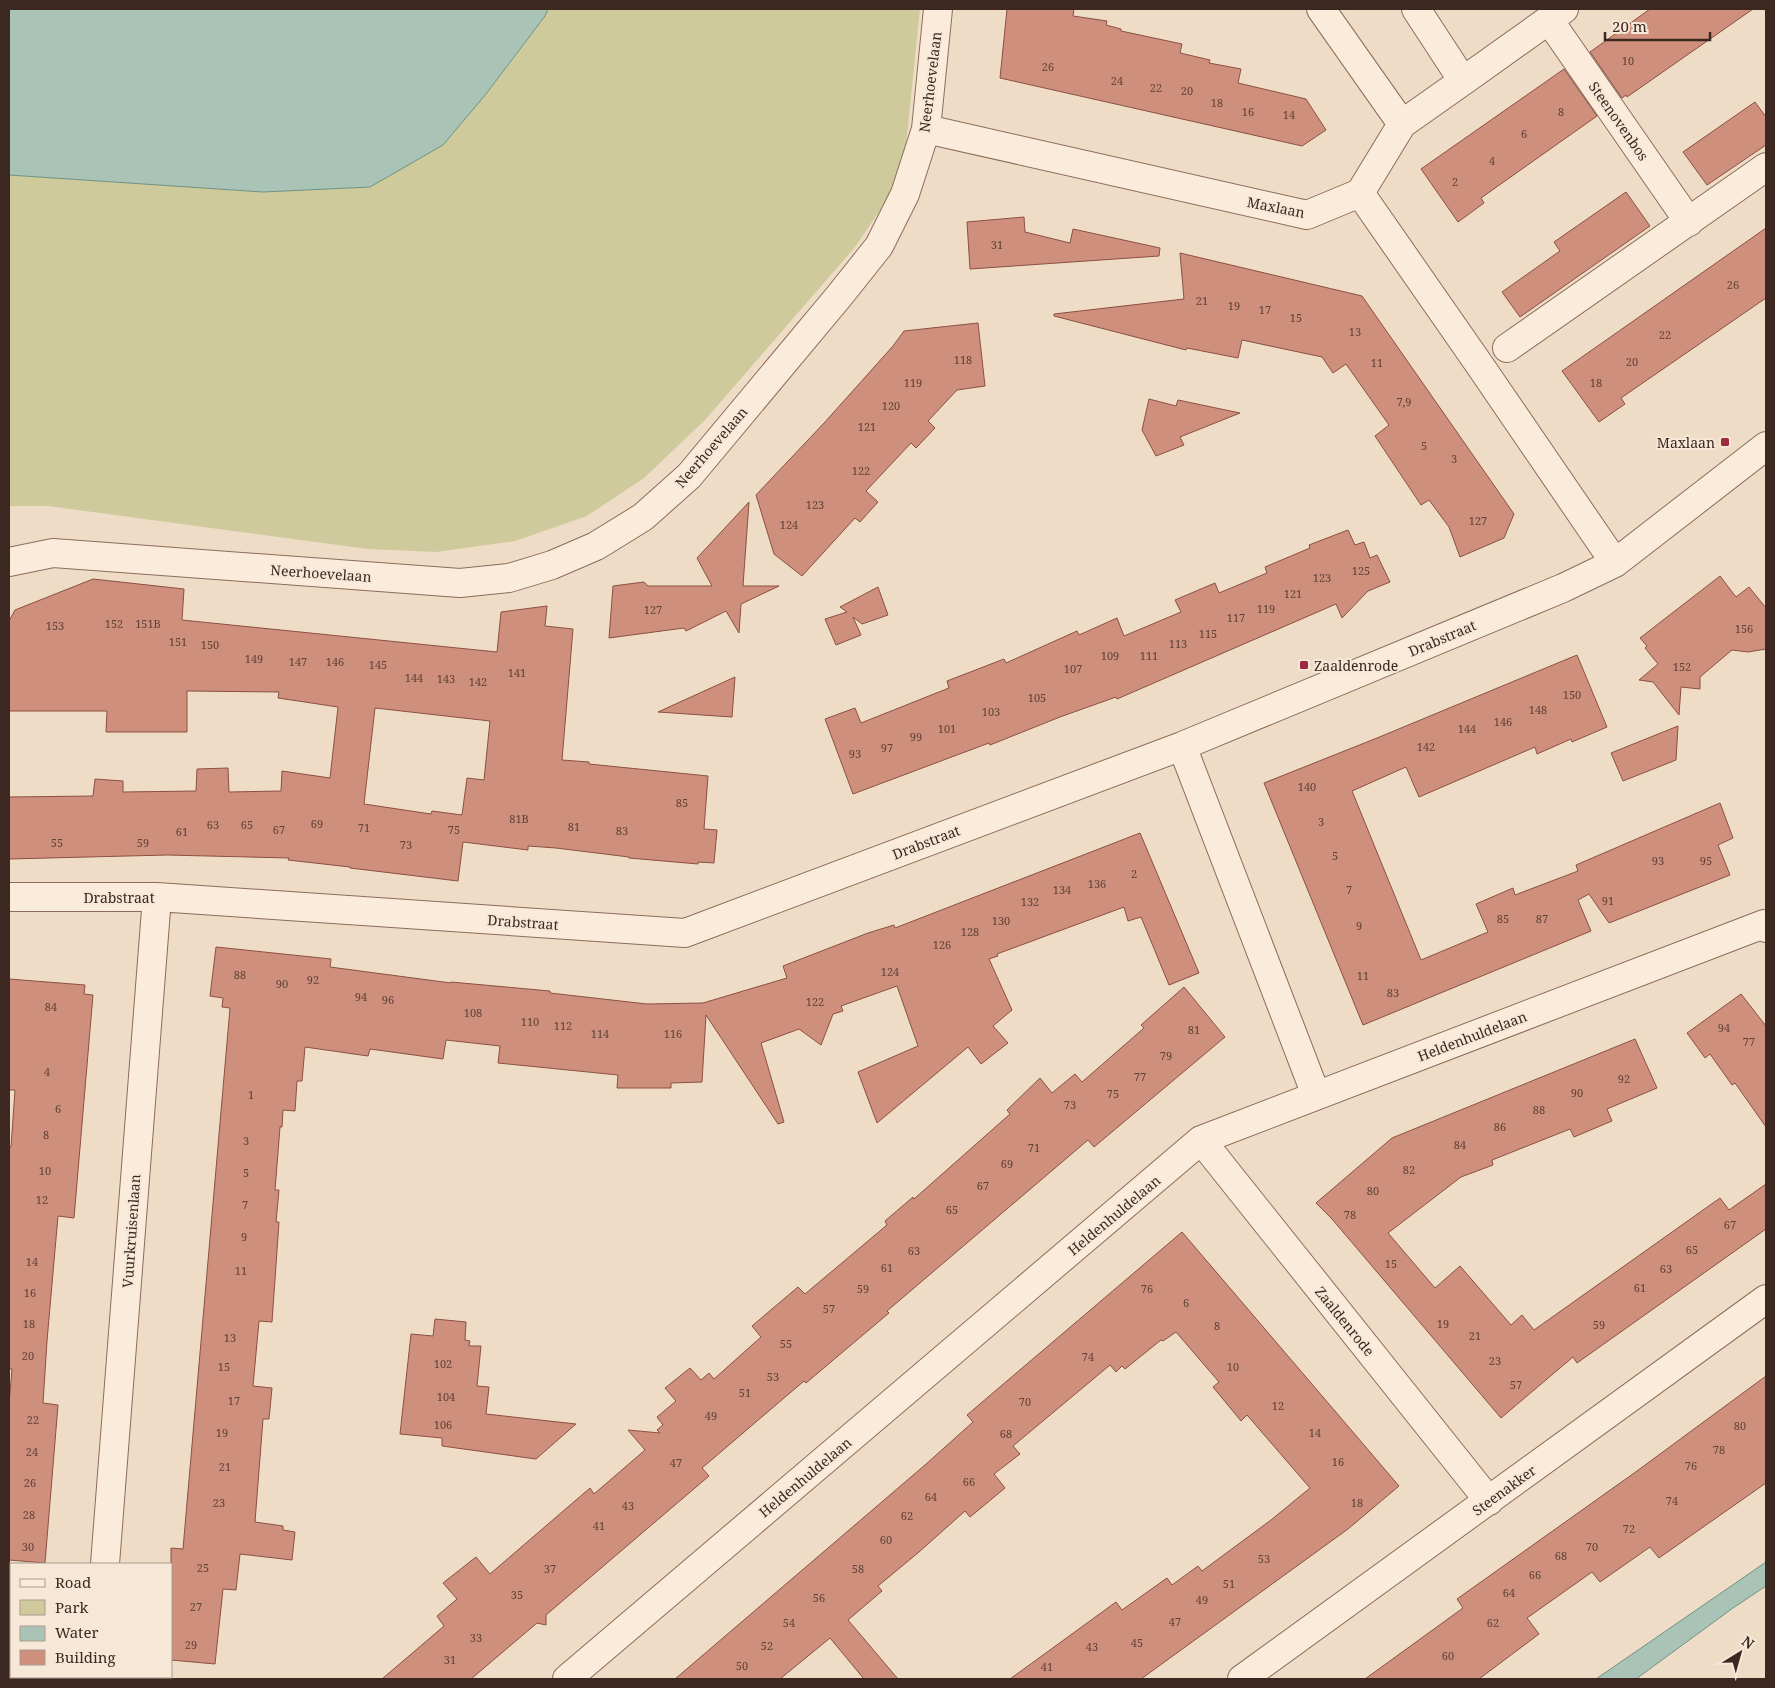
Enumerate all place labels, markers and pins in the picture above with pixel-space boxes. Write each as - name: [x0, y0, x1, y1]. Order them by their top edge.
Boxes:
- place label: Maxlaan: [1657, 433, 1715, 452]
- marker: Maxlaan: [1719, 436, 1731, 448]
- place label: Zaaldenrode: [1314, 656, 1398, 675]
- marker: Zaaldenrode: [1298, 659, 1310, 671]

